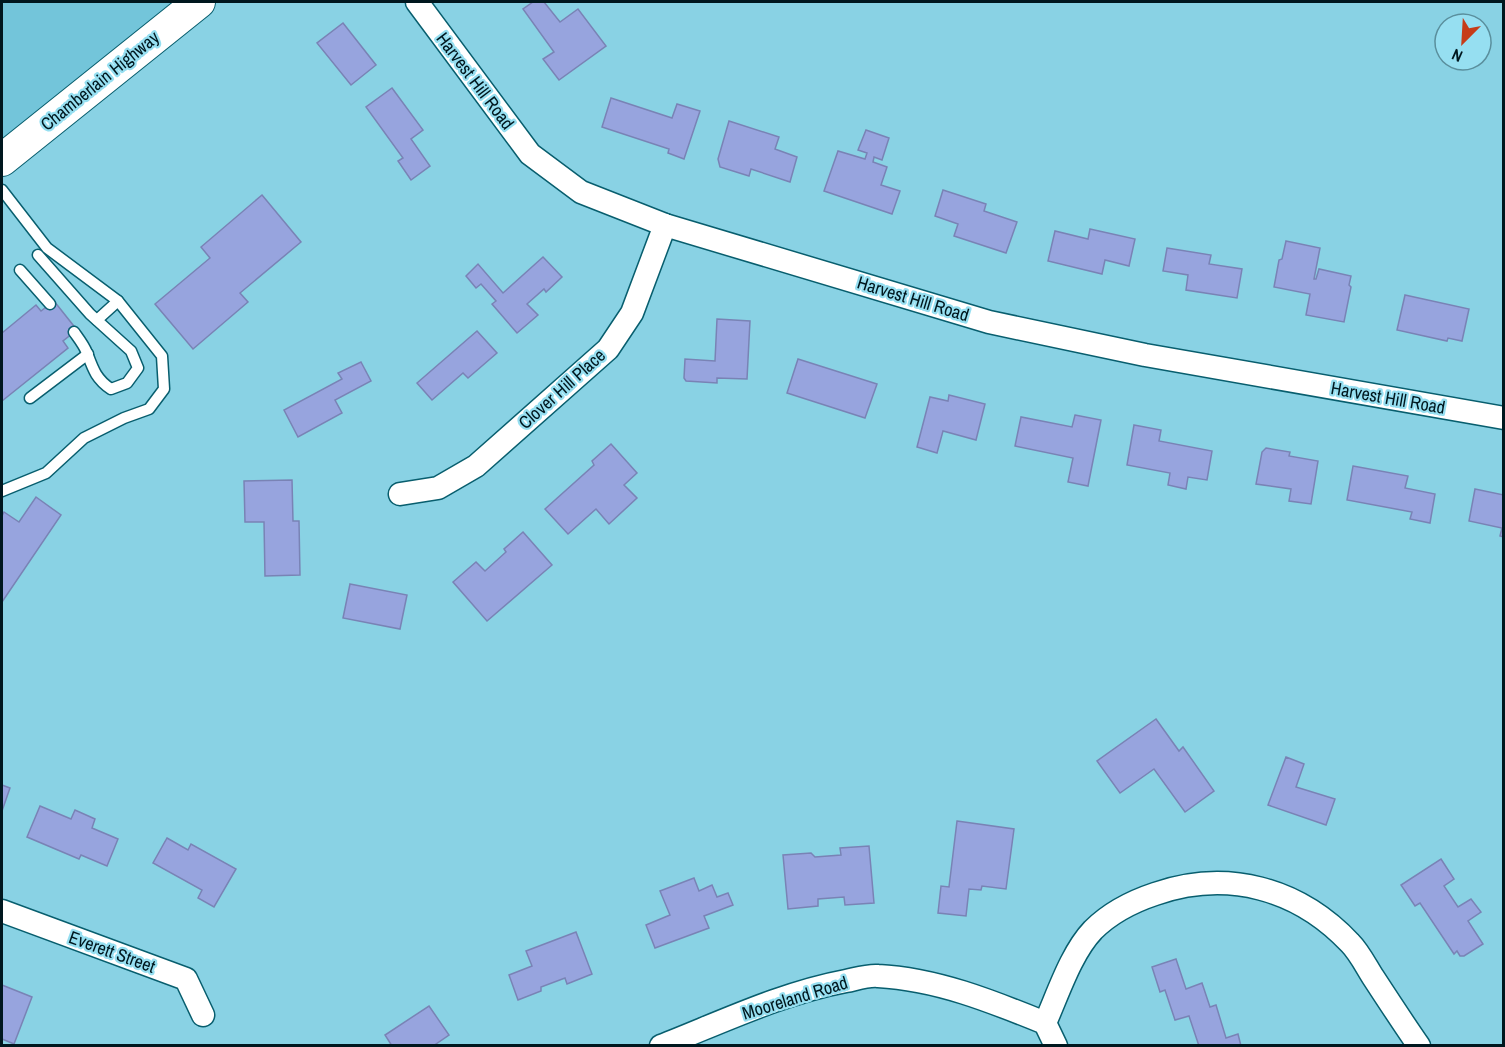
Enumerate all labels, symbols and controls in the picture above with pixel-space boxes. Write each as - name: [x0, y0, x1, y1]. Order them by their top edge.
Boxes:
- north arrow: [1433, 12, 1493, 72]
- street label: Chamberlain Highway: [35, 25, 165, 136]
- street label: Harvest Hill Road: [431, 27, 520, 134]
- text: N: [1448, 44, 1466, 68]
- street label: Harvest Hill Road: [854, 270, 972, 327]
- street label: Clover Hill Place: [513, 343, 611, 434]
- street label: Harvest Hill Road: [1329, 375, 1447, 420]
- street label: Everett Street: [65, 924, 159, 979]
- street label: Mooreland Road: [739, 970, 851, 1025]

